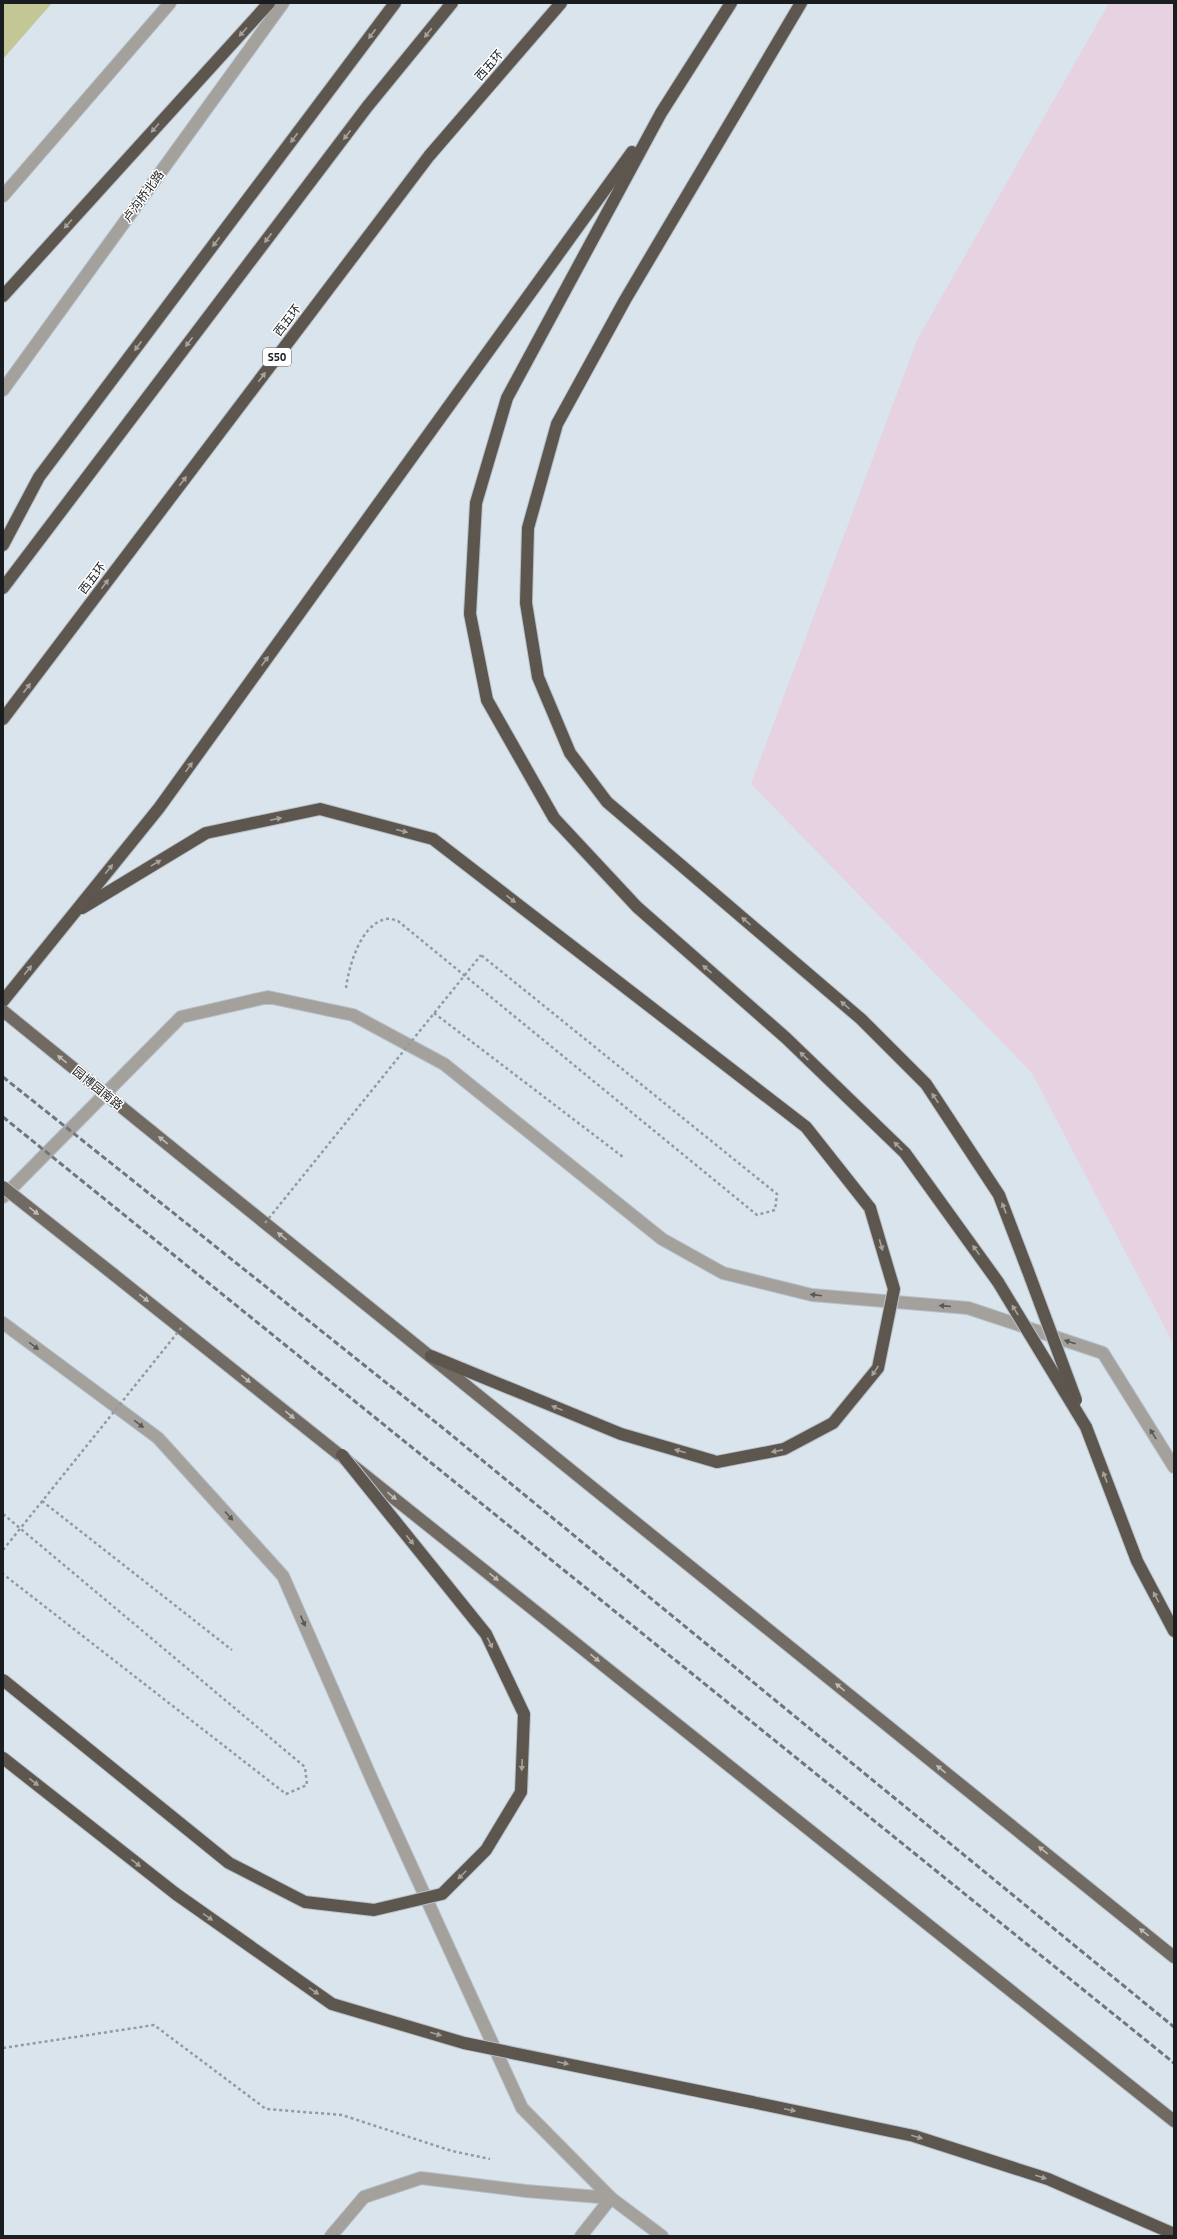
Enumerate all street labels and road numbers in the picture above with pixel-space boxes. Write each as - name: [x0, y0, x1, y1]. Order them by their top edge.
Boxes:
- street label: 西五环: [470, 45, 508, 85]
- street label: 卢沟桥北路: [118, 166, 168, 226]
- street label: 西五环: [269, 300, 305, 340]
- road number: S50: [263, 348, 291, 366]
- street label: 西五环: [74, 558, 110, 598]
- street label: 园博园南路: [69, 1062, 127, 1114]

